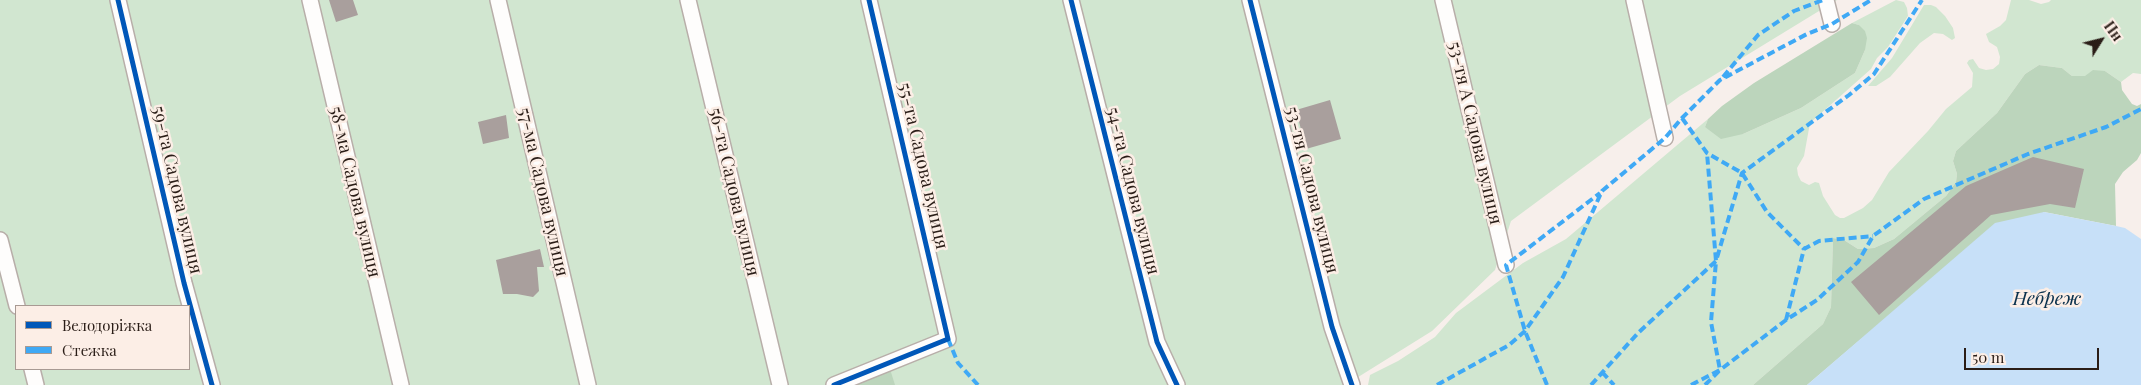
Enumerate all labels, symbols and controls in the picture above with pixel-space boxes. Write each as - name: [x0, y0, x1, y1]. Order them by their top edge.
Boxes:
- north arrow: [2076, 15, 2126, 65]
- text: Пн: [2100, 17, 2127, 45]
- street label: 53-тя А Садова вулиця: [1443, 39, 1507, 227]
- street label: 55-та Садова вулиця: [893, 81, 953, 251]
- street label: 59-та Садова вулиця: [147, 104, 207, 276]
- street label: 58-ма Садова вулиця: [325, 104, 385, 280]
- street label: 53-тя Садова вулиця: [1281, 104, 1343, 276]
- street label: 57-ма Садова вулиця: [513, 105, 573, 279]
- street label: 54-та Садова вулиця: [1102, 105, 1164, 277]
- street label: 56-та Садова вулиця: [704, 106, 764, 278]
- water label: Небреж: [2013, 288, 2081, 310]
- legend: [15, 305, 190, 370]
- text: Велодоріжка: [62, 315, 152, 335]
- scale bar: [1966, 338, 2101, 370]
- text: Стежка: [62, 340, 117, 360]
- text: 50 m: [1972, 347, 2004, 367]

